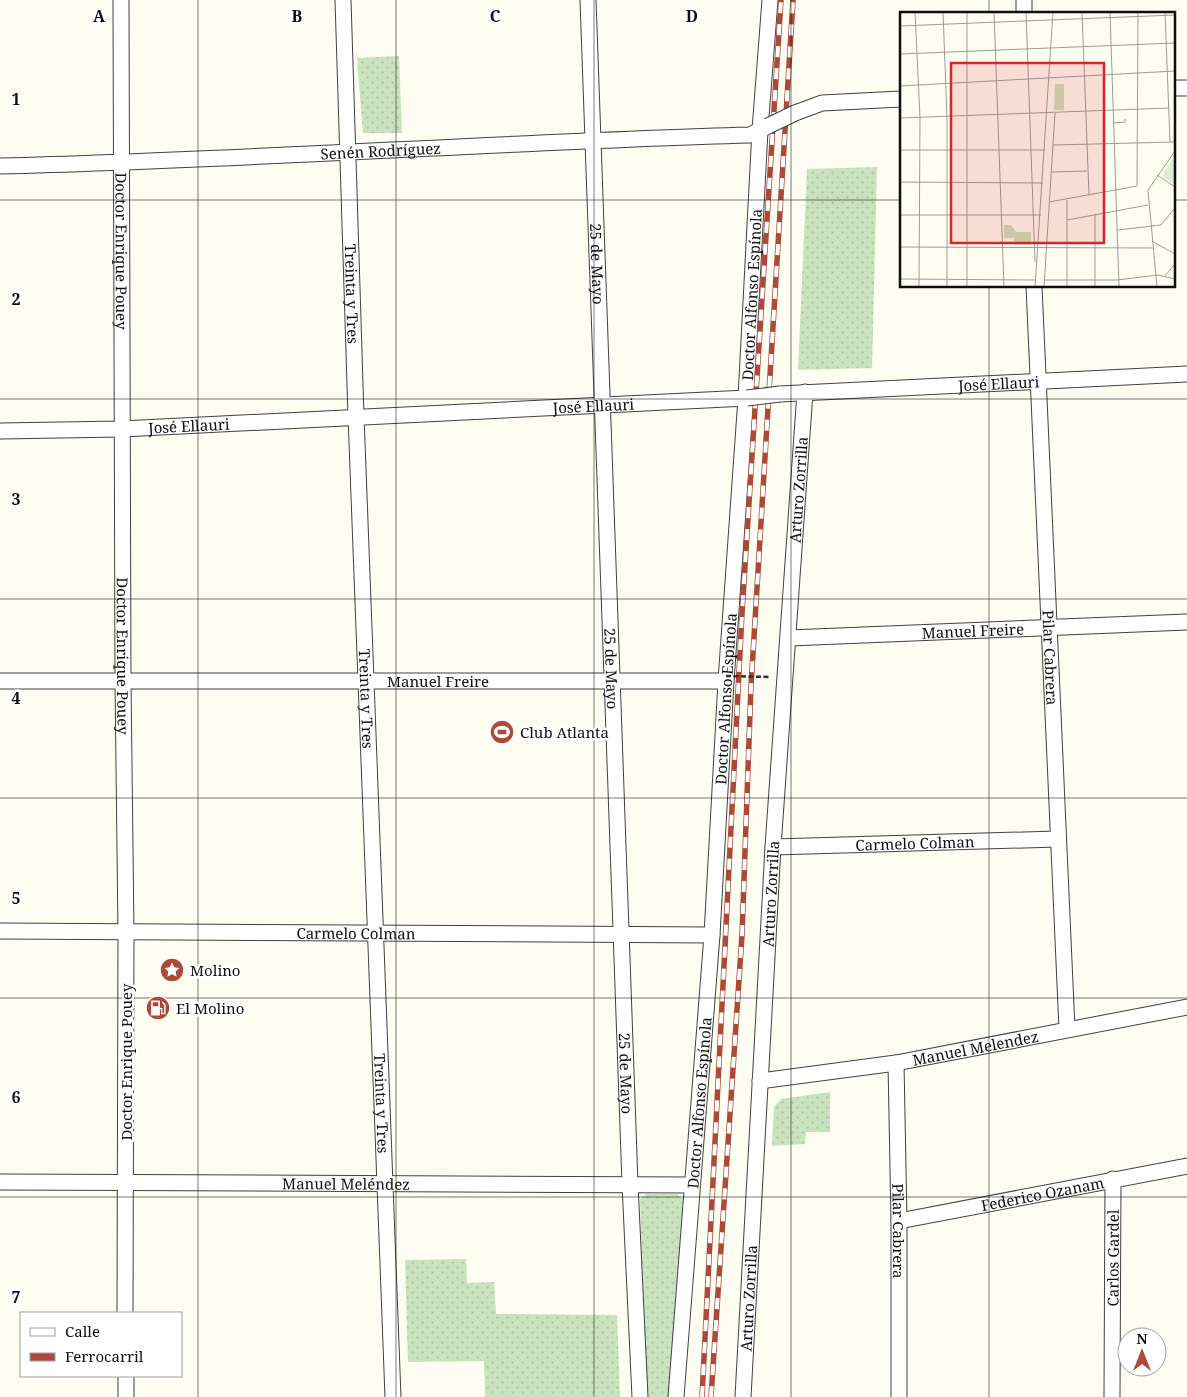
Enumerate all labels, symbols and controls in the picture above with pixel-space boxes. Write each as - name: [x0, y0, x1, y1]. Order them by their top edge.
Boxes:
- text: A: [93, 5, 106, 27]
- text: B: [292, 5, 303, 27]
- text: C: [490, 5, 501, 27]
- text: D: [686, 5, 698, 27]
- inset map: [900, 12, 1174, 288]
- text: 1: [11, 88, 21, 110]
- street label: Senén Rodríguez: [320, 138, 441, 164]
- street label: Doctor Enrique Pouey: [112, 172, 132, 330]
- street label: Doctor Alfonso Espínola: [737, 208, 766, 381]
- street label: 25 de Mayo: [586, 223, 609, 305]
- street label: Treinta y Tres: [341, 244, 364, 344]
- text: 2: [11, 288, 21, 310]
- street label: José Ellauri: [957, 371, 1040, 395]
- street label: José Ellauri: [551, 394, 635, 418]
- street label: José Ellauri: [147, 414, 230, 438]
- street label: Arturo Zorrilla: [784, 436, 812, 543]
- text: 3: [11, 488, 21, 510]
- street label: Doctor Enrique Pouey: [113, 577, 134, 735]
- street label: Pilar Cabrera: [1038, 610, 1063, 706]
- street label: Doctor Alfonso Espínola: [710, 612, 741, 785]
- street label: Manuel Freire: [921, 619, 1024, 643]
- street label: 25 de Mayo: [600, 628, 623, 710]
- street label: Treinta y Tres: [355, 648, 379, 749]
- street label: Manuel Freire: [387, 671, 489, 691]
- text: 4: [11, 687, 21, 709]
- sports icon: Club Atlanta: [489, 719, 515, 745]
- place label: Club Atlanta: [520, 722, 609, 742]
- street label: Carmelo Colman: [855, 831, 975, 855]
- street label: Arturo Zorrilla: [758, 840, 783, 947]
- text: 5: [11, 887, 21, 909]
- street label: Carmelo Colman: [296, 923, 416, 943]
- place icon: Molino: [159, 957, 185, 983]
- place label: Molino: [190, 960, 241, 980]
- street label: Doctor Enrique Pouey: [116, 983, 136, 1141]
- fuel station icon: El Molino: [145, 995, 171, 1021]
- place label: El Molino: [176, 998, 244, 1018]
- street label: Doctor Alfonso Espínola: [682, 1016, 716, 1189]
- street label: Manuel Melendez: [911, 1026, 1040, 1070]
- street label: 25 de Mayo: [615, 1032, 638, 1114]
- street label: Treinta y Tres: [370, 1053, 394, 1154]
- text: 6: [11, 1086, 21, 1108]
- street label: Federico Ozanam: [979, 1172, 1106, 1215]
- street label: Manuel Meléndez: [282, 1173, 410, 1194]
- street label: Pilar Cabrera: [888, 1183, 909, 1279]
- street label: Carlos Gardel: [1102, 1209, 1123, 1306]
- street label: Arturo Zorrilla: [736, 1244, 761, 1352]
- text: 7: [11, 1286, 21, 1308]
- legend: [20, 1312, 182, 1377]
- text: Calle: [65, 1321, 100, 1341]
- north arrow: [1117, 1327, 1167, 1377]
- text: N: [1136, 1329, 1148, 1348]
- text: Ferrocarril: [65, 1346, 144, 1366]

